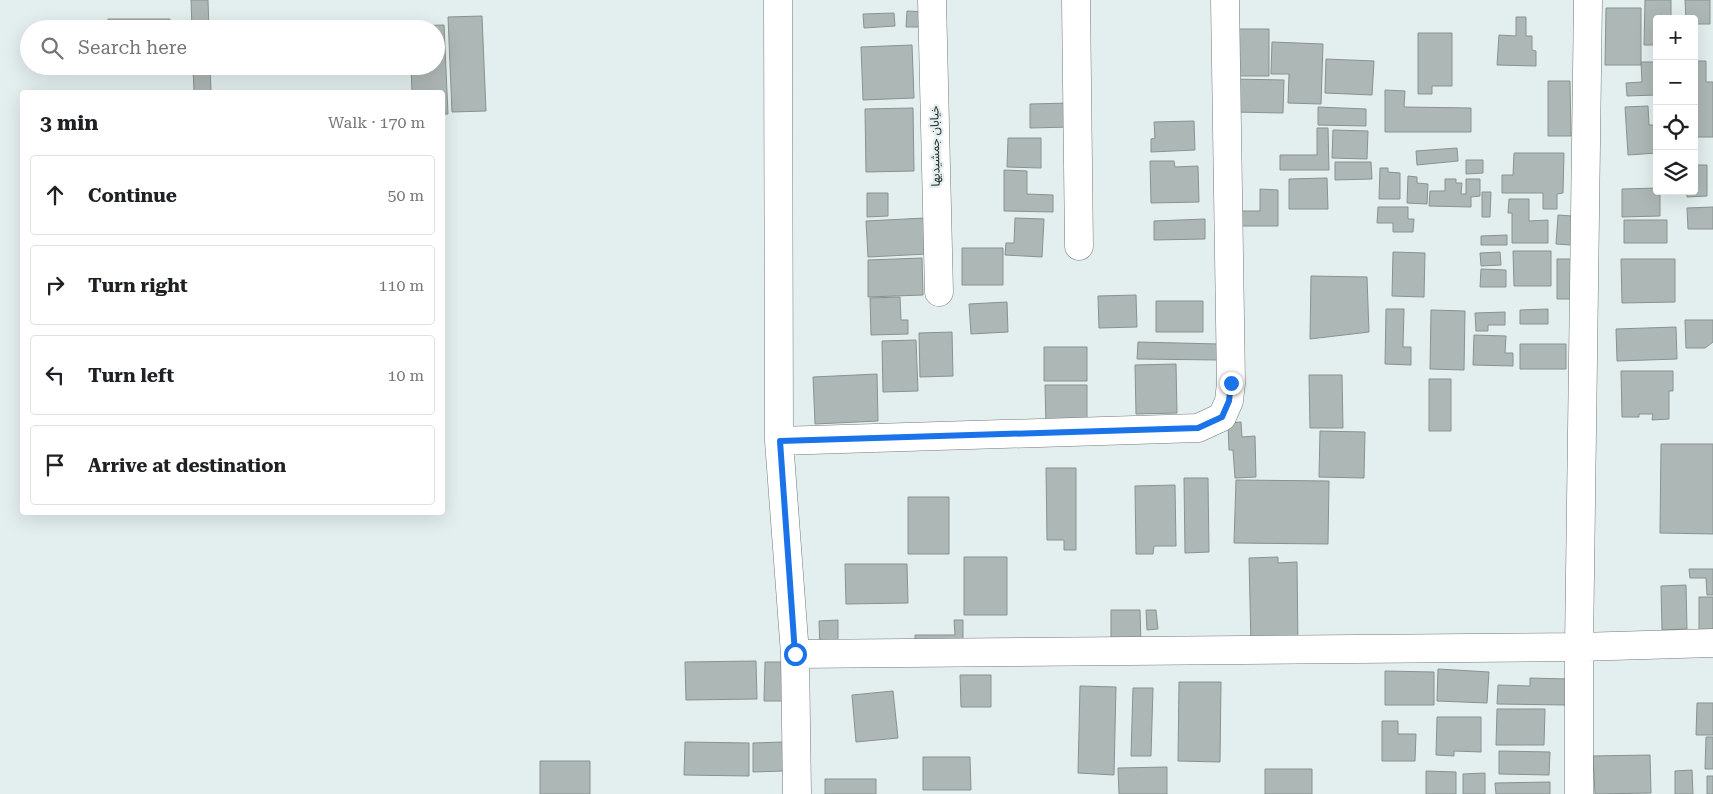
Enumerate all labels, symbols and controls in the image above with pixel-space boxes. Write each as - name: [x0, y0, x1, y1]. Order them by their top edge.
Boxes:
- map controls: [1653, 15, 1698, 195]
- button: +: [1653, 15, 1698, 60]
- search box: [20, 20, 445, 75]
- icon: search: [38, 34, 66, 62]
- text: Search here: [78, 36, 187, 59]
- button: −: [1653, 60, 1698, 105]
- street label: خیابان جمشیدیها: [927, 105, 943, 187]
- button: locate: [1653, 105, 1698, 150]
- text: 3 min: [40, 111, 98, 135]
- text: Walk · 170 m: [328, 113, 425, 132]
- button: layers: [1653, 150, 1698, 195]
- icon: ahead: [41, 181, 69, 209]
- text: Continue: [88, 184, 177, 207]
- text: 50 m: [387, 186, 424, 205]
- icon: right: [41, 271, 69, 299]
- text: Turn right: [88, 274, 188, 297]
- text: 110 m: [378, 276, 424, 295]
- icon: left: [41, 361, 69, 389]
- text: Turn left: [88, 364, 174, 387]
- text: 10 m: [387, 366, 424, 385]
- route end: [1220, 372, 1243, 395]
- icon: arrive: [41, 451, 69, 479]
- text: Arrive at destination: [88, 454, 286, 477]
- route start: [784, 643, 807, 666]

